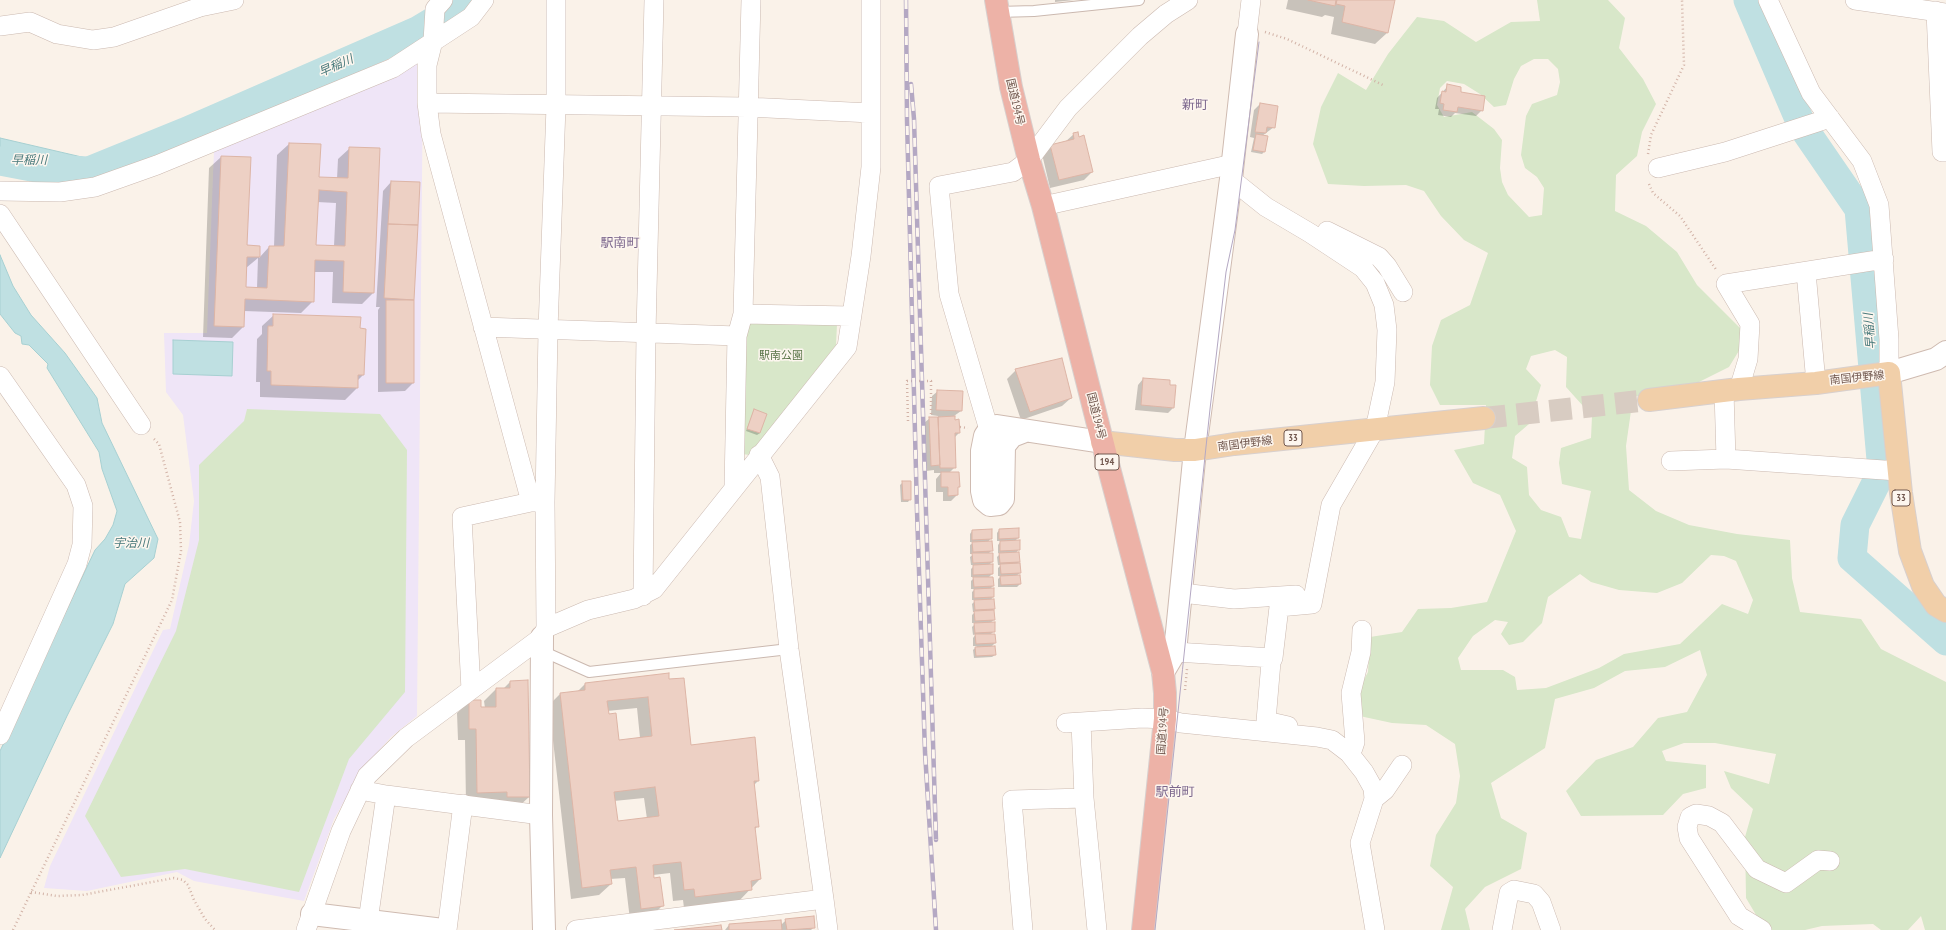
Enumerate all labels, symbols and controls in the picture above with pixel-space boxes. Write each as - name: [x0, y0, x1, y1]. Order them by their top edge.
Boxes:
- water label: 早稲川: [317, 52, 355, 80]
- street label: 国道194号: [1003, 77, 1027, 127]
- district label: 新町: [1182, 97, 1208, 113]
- water label: 早稲川: [11, 154, 47, 168]
- district label: 駅南町: [601, 235, 639, 251]
- water label: 早稲川: [1861, 312, 1879, 350]
- park label: 駅南公園: [759, 349, 803, 363]
- street label: 南国伊野線: [1829, 369, 1885, 387]
- street label: 国道194号: [1084, 391, 1108, 441]
- road number: 33: [1284, 430, 1302, 446]
- street label: 南国伊野線: [1217, 434, 1273, 454]
- road number: 194: [1095, 454, 1119, 470]
- road number: 33: [1892, 490, 1910, 506]
- water label: 宇治川: [113, 537, 149, 551]
- street label: 国道194号: [1155, 707, 1171, 755]
- district label: 駅前町: [1156, 784, 1194, 800]

